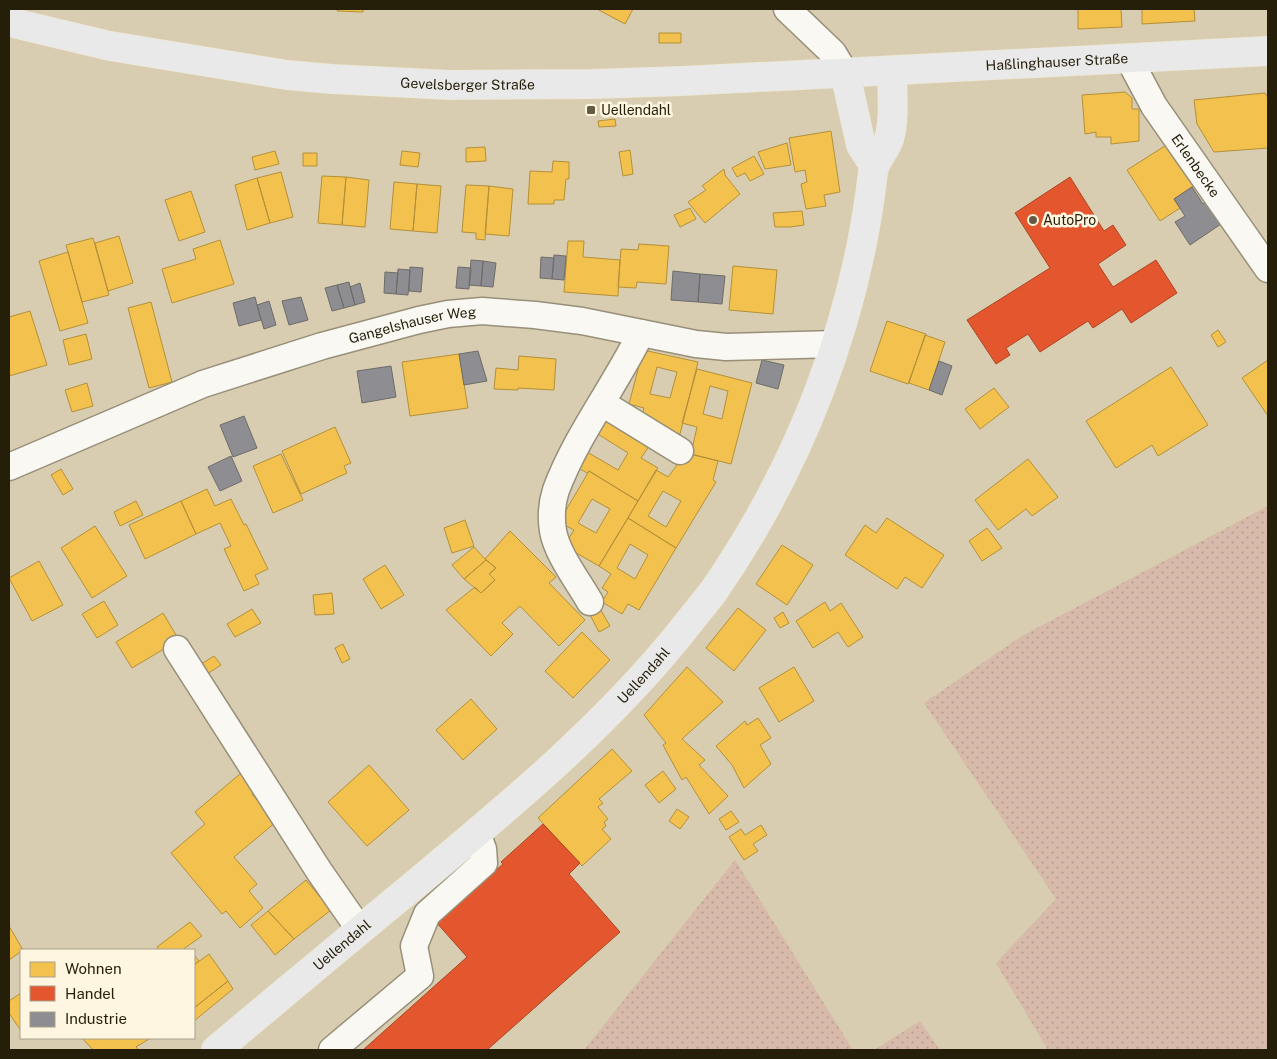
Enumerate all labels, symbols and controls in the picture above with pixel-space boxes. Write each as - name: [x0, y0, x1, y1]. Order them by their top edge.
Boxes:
- street label: Haßlinghauser Straße: [985, 50, 1129, 73]
- street label: Gevelsberger Straße: [400, 75, 535, 93]
- place label: Uellendahl: [601, 102, 671, 118]
- marker: Uellendahl: [585, 104, 597, 116]
- street label: Erlenbecke: [1168, 131, 1223, 200]
- place label: AutoPro: [1043, 212, 1096, 228]
- marker: AutoPro: [1027, 214, 1039, 226]
- street label: Gangelshauser Weg: [347, 304, 477, 347]
- street label: Uellendahl: [614, 644, 673, 707]
- street label: Uellendahl: [310, 916, 374, 974]
- legend: [20, 949, 195, 1039]
- text: Wohnen: [65, 960, 122, 977]
- text: Handel: [65, 985, 115, 1002]
- text: Industrie: [65, 1010, 127, 1027]

